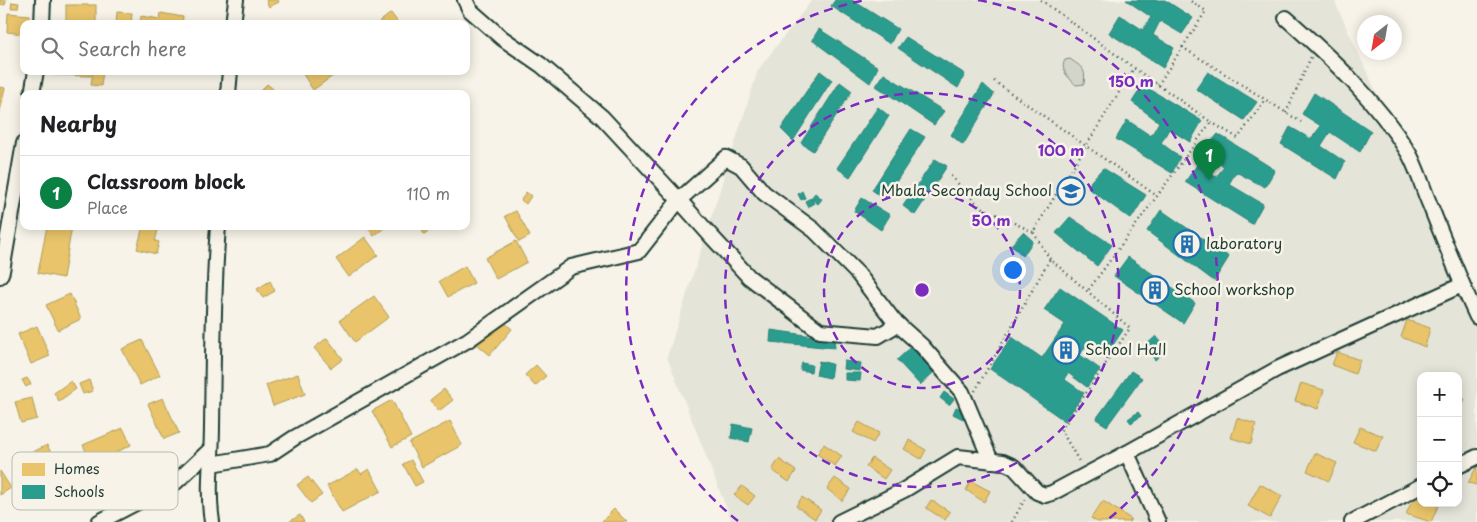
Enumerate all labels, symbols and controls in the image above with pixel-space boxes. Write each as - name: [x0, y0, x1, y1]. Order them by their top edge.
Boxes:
- north arrow: [1357, 15, 1402, 60]
- search box: [20, 20, 470, 75]
- icon: search: [38, 34, 66, 62]
- text: Search here: [78, 34, 187, 62]
- text: 150 m: [1108, 69, 1154, 92]
- text: Nearby: [40, 107, 117, 139]
- text: 100 m: [1038, 138, 1084, 161]
- pin: 1: [1193, 139, 1225, 180]
- text: Classroom block: [87, 167, 245, 195]
- school or university icon: Mbala Seconday School: [1056, 176, 1086, 206]
- place label: Mbala Seconday School: [881, 178, 1052, 201]
- text: 1: [52, 181, 60, 205]
- text: 110 m: [407, 181, 450, 205]
- text: Place: [87, 195, 128, 219]
- text: 50 m: [972, 208, 1010, 231]
- building icon: laboratory: [1172, 229, 1202, 259]
- place label: laboratory: [1206, 231, 1282, 254]
- your location: [1000, 257, 1026, 283]
- building icon: School workshop: [1140, 275, 1170, 305]
- place label: School workshop: [1174, 277, 1295, 300]
- centre of rings: [913, 281, 931, 299]
- building icon: School Hall: [1051, 335, 1081, 365]
- place label: School Hall: [1085, 337, 1166, 360]
- map controls: [1417, 372, 1462, 507]
- button: +: [1417, 372, 1462, 417]
- button: −: [1417, 417, 1462, 462]
- legend: [12, 452, 178, 510]
- text: Homes: [54, 458, 100, 479]
- button: locate: [1417, 462, 1462, 507]
- text: Schools: [54, 481, 104, 502]

